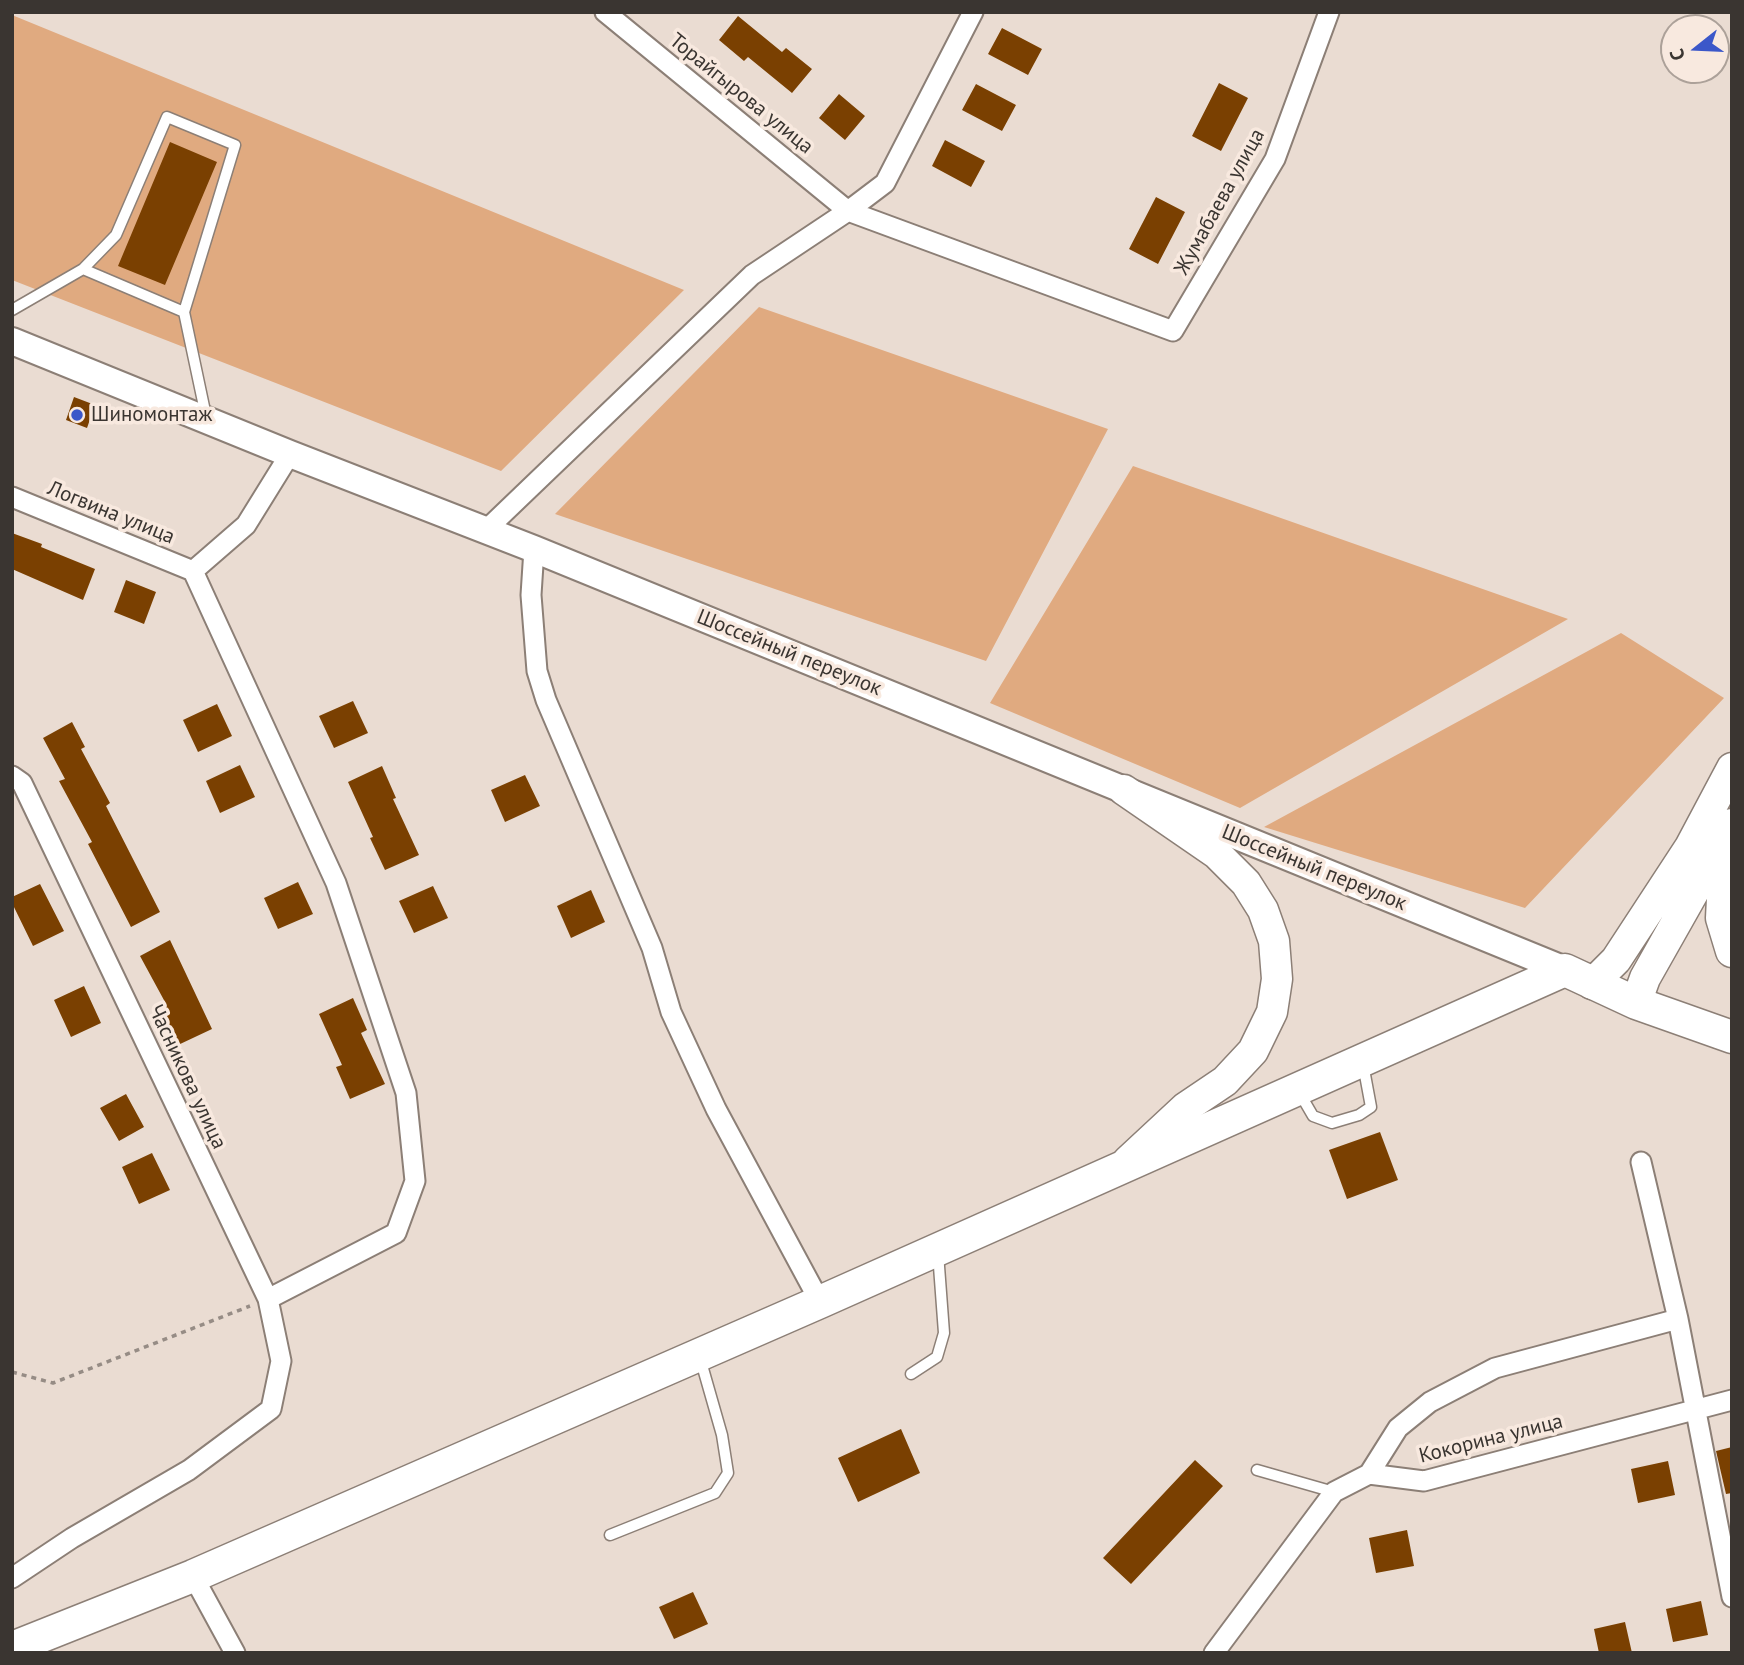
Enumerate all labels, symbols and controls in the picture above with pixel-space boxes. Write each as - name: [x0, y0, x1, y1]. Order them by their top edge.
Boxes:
- north arrow: [1660, 14, 1730, 84]
- street label: Торайгырова улица: [664, 28, 818, 160]
- text: С: [1664, 46, 1690, 64]
- street label: Жумабаева улица: [1169, 125, 1271, 279]
- place label: Шиномонтаж: [91, 402, 212, 428]
- marker: Шиномонтаж: [69, 407, 85, 423]
- street label: Логвина улица: [44, 476, 178, 550]
- street label: Шоссейный переулок: [693, 604, 885, 702]
- street label: Шоссейный переулок: [1218, 819, 1410, 917]
- street label: Часникова улица: [143, 1001, 231, 1153]
- street label: Кокорина улица: [1416, 1409, 1566, 1469]

